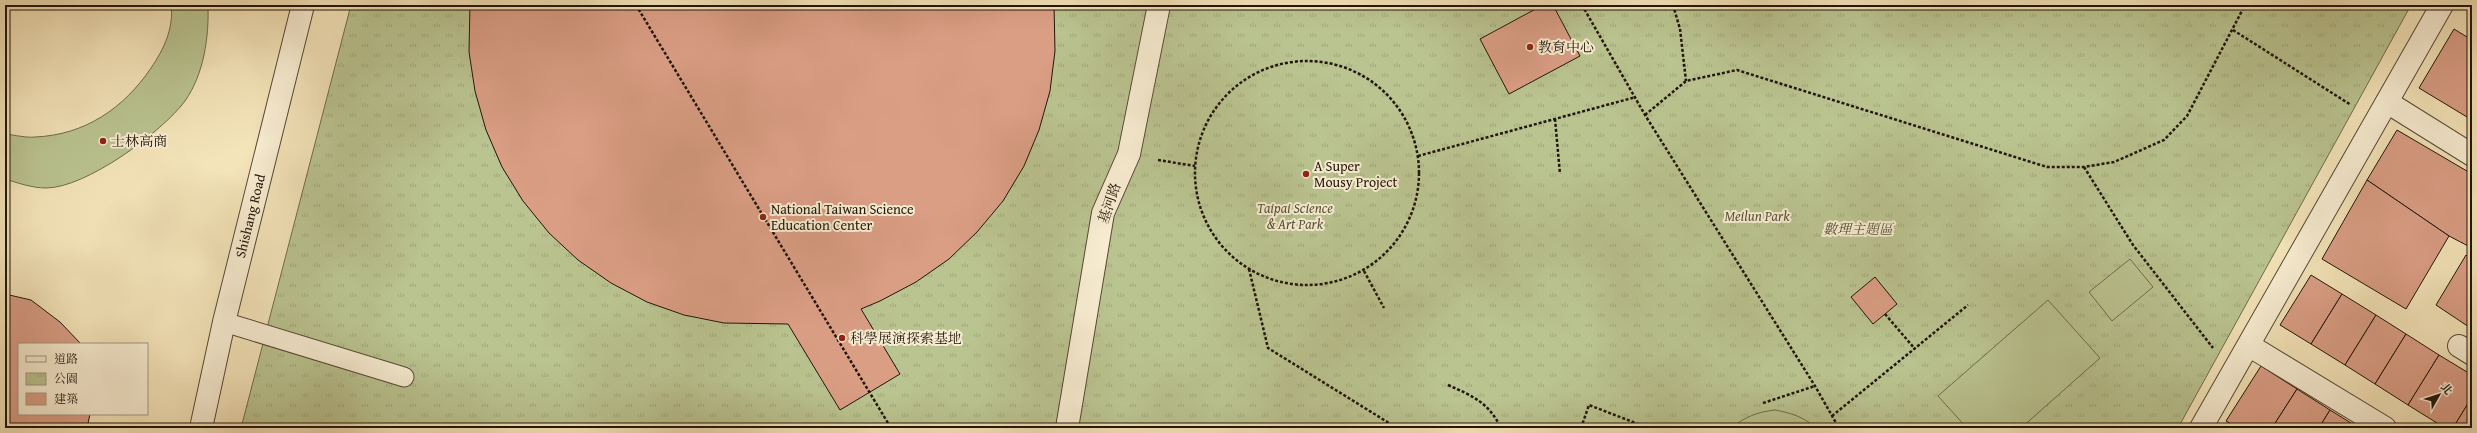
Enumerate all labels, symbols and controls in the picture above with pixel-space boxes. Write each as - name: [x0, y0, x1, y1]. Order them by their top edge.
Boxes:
- place label: 教育中心: [1538, 37, 1594, 57]
- marker: 教育中心: [1525, 42, 1535, 52]
- place label: 士林高商: [111, 131, 167, 151]
- marker: 士林高商: [98, 136, 108, 146]
- place label: A Super Mousy Project: [1314, 156, 1398, 192]
- marker: A Super Mousy Project: [1301, 169, 1311, 179]
- street label: Shishang Road: [230, 171, 270, 260]
- street label: 基河路: [1093, 180, 1125, 226]
- park label: Taipai Science & Art Park: [1257, 198, 1333, 234]
- place label: National Taiwan Science Education Center: [771, 199, 914, 235]
- park label: Meilun Park: [1724, 206, 1790, 226]
- marker: National Taiwan Science Education Center: [758, 212, 768, 222]
- park label: 數理主題區: [1823, 219, 1895, 239]
- place label: 科學展演探索基地: [850, 328, 962, 348]
- marker: 科學展演探索基地: [837, 333, 847, 343]
- legend: [18, 343, 148, 415]
- text: 道路: [54, 350, 78, 367]
- text: 公園: [54, 370, 78, 387]
- north arrow: [2419, 375, 2459, 415]
- text: 北: [2437, 379, 2456, 398]
- text: 建築: [54, 390, 78, 407]

